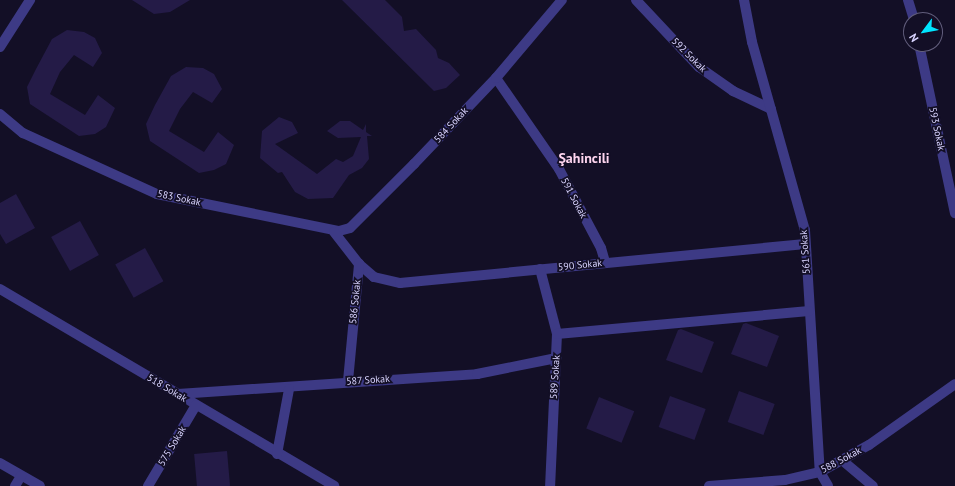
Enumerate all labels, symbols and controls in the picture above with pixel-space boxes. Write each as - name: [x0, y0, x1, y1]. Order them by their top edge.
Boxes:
- north arrow: [903, 12, 943, 52]
- text: N: [906, 31, 922, 45]
- street label: 592 Sokak: [669, 35, 709, 75]
- street label: 584 Sokak: [432, 105, 470, 145]
- street label: 593 Sokak: [927, 106, 947, 152]
- district label: Şahincili: [558, 150, 610, 166]
- street label: 591 Sokak: [558, 176, 590, 220]
- street label: 583 Sokak: [156, 188, 202, 208]
- street label: 561 Sokak: [797, 230, 813, 274]
- street label: 590 Sokak: [557, 257, 603, 273]
- street label: 586 Sokak: [347, 279, 363, 325]
- street label: 589 Sokak: [547, 355, 563, 399]
- street label: 518 Sokak: [145, 371, 189, 405]
- street label: 587 Sokak: [346, 372, 390, 388]
- street label: 575 Sokak: [155, 424, 189, 468]
- street label: 588 Sokak: [819, 444, 863, 476]

